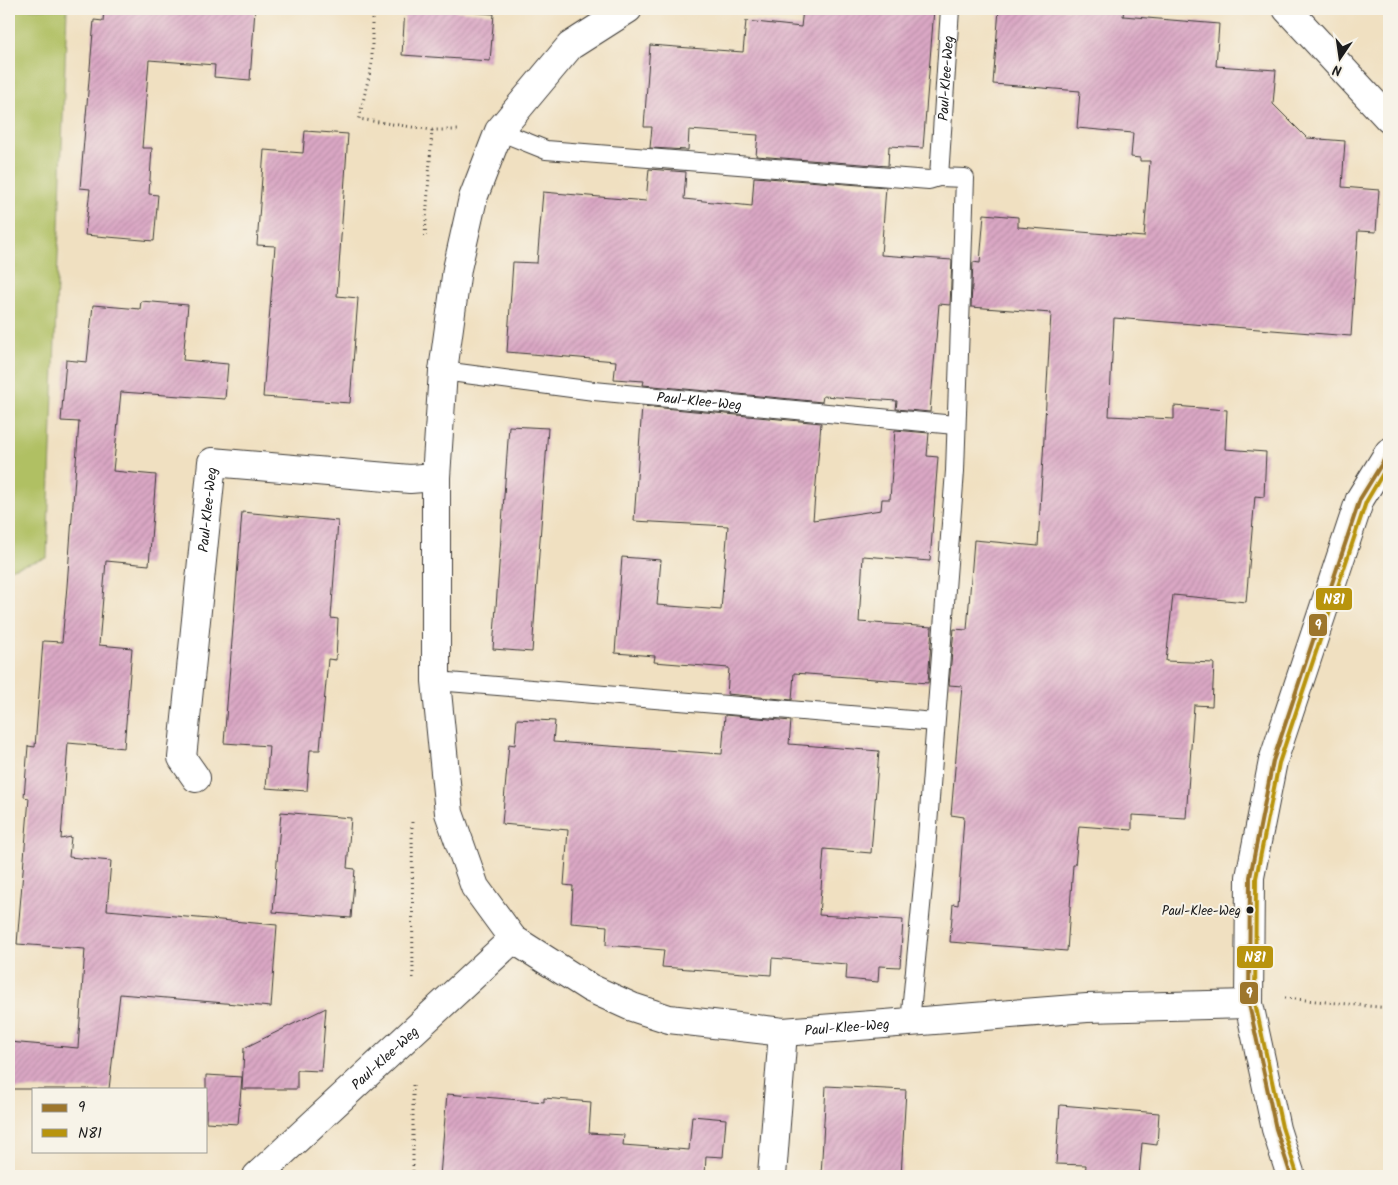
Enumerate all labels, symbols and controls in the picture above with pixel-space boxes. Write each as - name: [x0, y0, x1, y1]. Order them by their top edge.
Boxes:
- north arrow: [1316, 32, 1366, 82]
- street label: Paul-Klee-Weg: [933, 35, 960, 122]
- text: N: [1330, 58, 1344, 81]
- street label: Paul-Klee-Weg: [656, 387, 743, 417]
- street label: Paul-Klee-Weg: [193, 466, 223, 553]
- line badge: N81: [1315, 587, 1353, 611]
- text: N81: [1323, 589, 1345, 611]
- line badge: 9: [1308, 613, 1328, 637]
- text: 9: [1314, 615, 1322, 637]
- place label: Paul-Klee-Weg: [1162, 901, 1241, 922]
- marker: Paul-Klee-Weg: [1245, 905, 1255, 915]
- line badge: N81: [1236, 945, 1274, 969]
- text: N81: [1244, 947, 1266, 969]
- line badge: 9: [1239, 981, 1259, 1005]
- text: 9: [1245, 983, 1253, 1005]
- street label: Paul-Klee-Weg: [804, 1014, 890, 1042]
- street label: Paul-Klee-Weg: [347, 1021, 424, 1096]
- legend: [32, 1088, 208, 1152]
- text: 9: [78, 1096, 86, 1120]
- text: N81: [78, 1122, 102, 1146]

